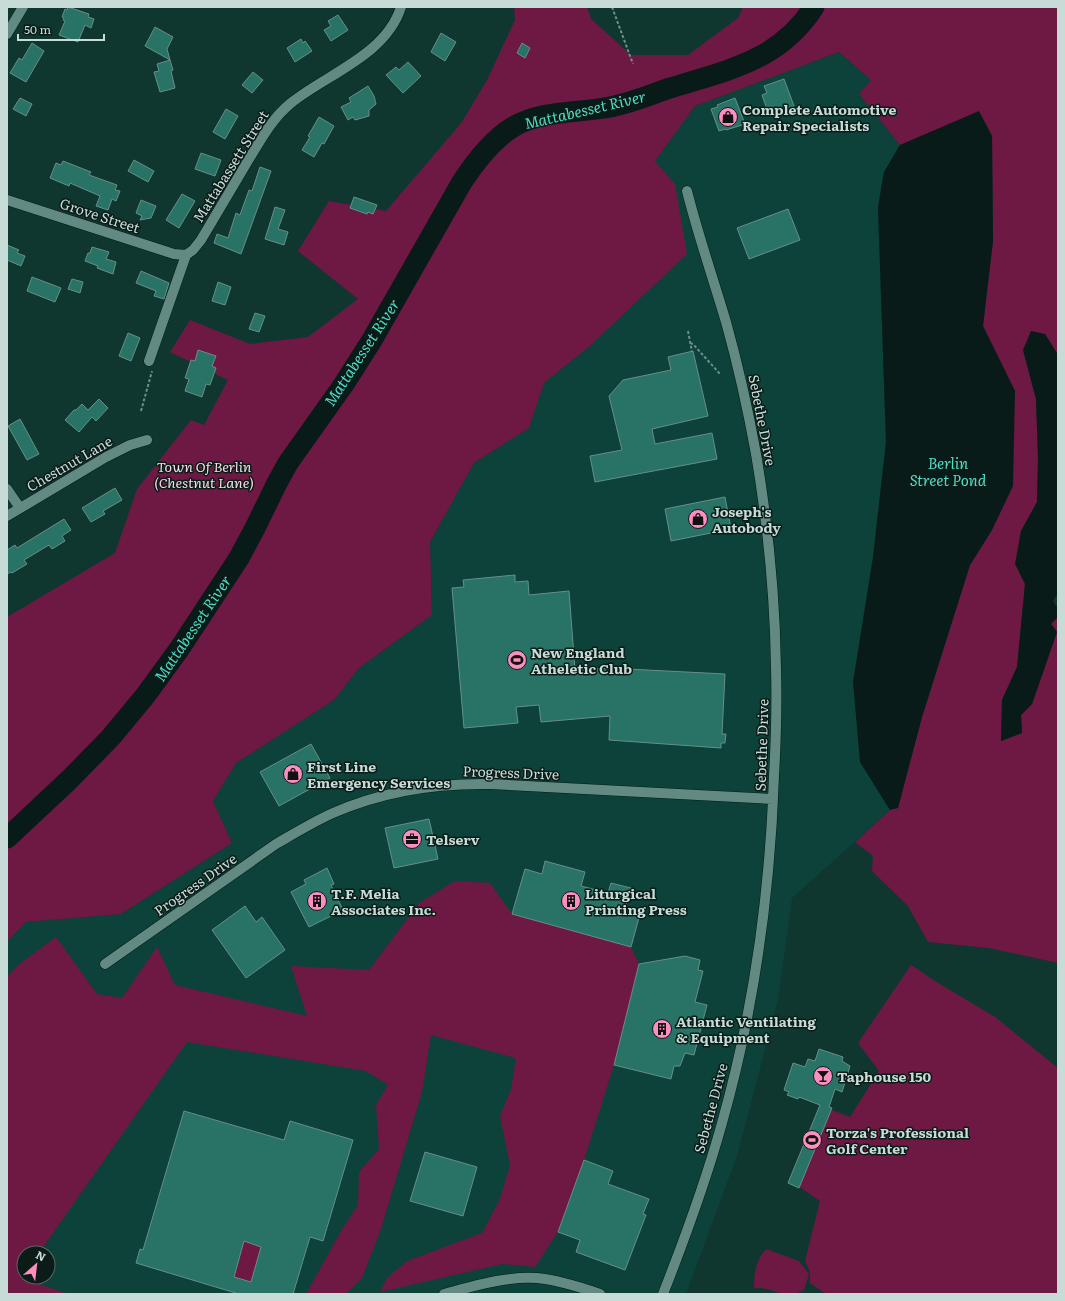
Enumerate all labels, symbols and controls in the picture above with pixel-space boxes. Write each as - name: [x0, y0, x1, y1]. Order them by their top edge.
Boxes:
- scale bar: [18, 16, 104, 42]
- text: 50 m: [24, 20, 51, 38]
- water label: Mattabesset River: [522, 84, 648, 134]
- place label: Complete Automotive Repair Specialists: [742, 99, 896, 135]
- street label: Mattabassett Street: [187, 106, 273, 226]
- shop icon: Complete Automotive Repair Specialists: [717, 106, 739, 128]
- street label: Grove Street: [57, 193, 143, 237]
- water label: Mattabesset River: [318, 294, 404, 410]
- street label: Sebethe Drive: [744, 373, 782, 467]
- street label: Chestnut Lane: [22, 430, 116, 496]
- water label: Berlin Street Pond: [910, 451, 987, 491]
- park label: Town Of Berlin (Chestnut Lane): [154, 456, 254, 492]
- place label: Joseph's Autobody: [712, 501, 781, 537]
- shop icon: Joseph's Autobody: [687, 508, 709, 530]
- water label: Mattabesset River: [148, 570, 236, 686]
- place label: New England Atheletic Club: [531, 642, 632, 678]
- sports icon: New England Atheletic Club: [506, 649, 528, 671]
- street label: Sebethe Drive: [749, 698, 773, 792]
- place label: First Line Emergency Services: [307, 756, 450, 792]
- street label: Progress Drive: [462, 760, 560, 784]
- shop icon: First Line Emergency Services: [282, 763, 304, 785]
- office icon: Telserv: [401, 828, 423, 850]
- place label: Telserv: [426, 829, 480, 849]
- street label: Progress Drive: [150, 848, 240, 920]
- place label: T.F. Melia Associates Inc.: [331, 883, 436, 919]
- place label: Liturgical Printing Press: [585, 883, 687, 919]
- building icon: T.F. Melia Associates Inc.: [306, 890, 328, 912]
- building icon: Liturgical Printing Press: [560, 890, 582, 912]
- place label: Atlantic Ventilating & Equipment: [676, 1011, 817, 1047]
- building icon: Atlantic Ventilating & Equipment: [651, 1018, 673, 1040]
- street label: Sebethe Drive: [688, 1061, 732, 1155]
- bar icon: Taphouse 150: [812, 1065, 834, 1087]
- place label: Taphouse 150: [837, 1066, 932, 1086]
- place label: Torza's Professional Golf Center: [826, 1122, 969, 1158]
- sports icon: Torza's Professional Golf Center: [801, 1129, 823, 1151]
- north arrow: [16, 1245, 56, 1285]
- text: N: [33, 1246, 49, 1265]

